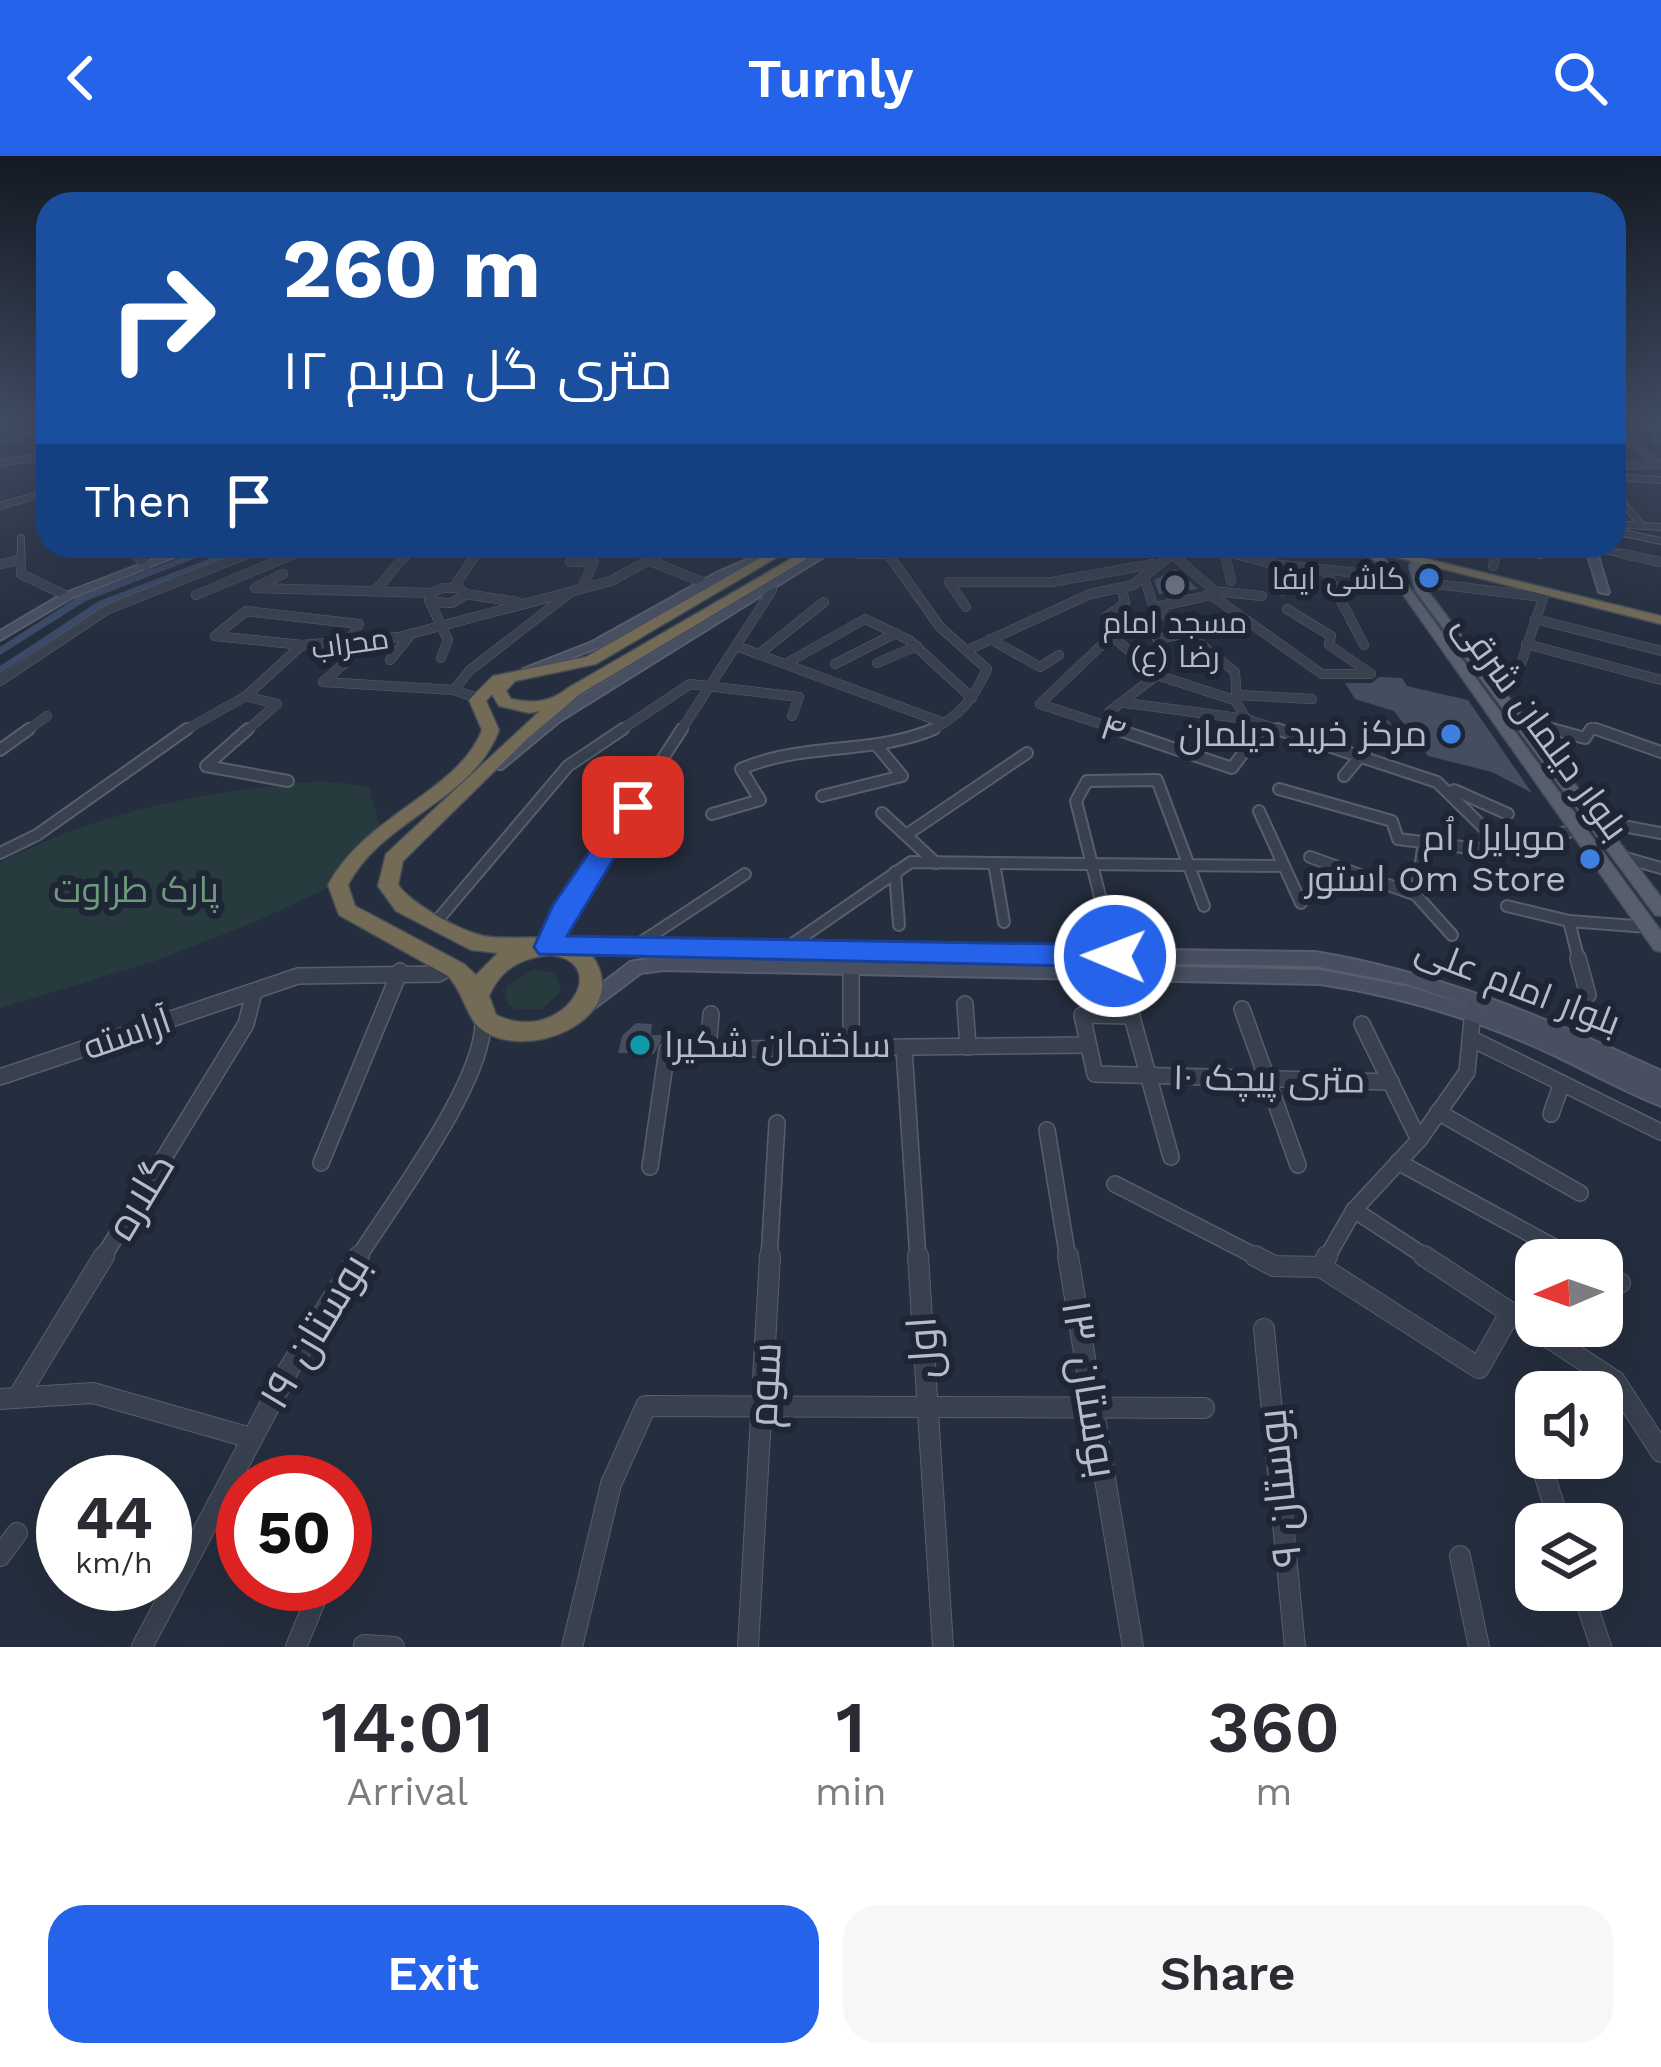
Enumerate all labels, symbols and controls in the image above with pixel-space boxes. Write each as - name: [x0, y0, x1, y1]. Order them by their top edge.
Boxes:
- icon: back: [48, 45, 114, 111]
- icon: search: [1547, 45, 1613, 111]
- text: Turnly: [747, 47, 914, 110]
- text: 260 m: [282, 219, 541, 317]
- icon: right: [84, 240, 240, 396]
- text: ۱۲ متری گل مریم: [282, 339, 673, 402]
- icon: arrive: [216, 468, 282, 534]
- text: Then: [84, 475, 192, 528]
- place label: کاشی ایفا: [1272, 561, 1405, 597]
- marker: کاشی ایفا: [1416, 565, 1442, 591]
- marker: مسجد امام رضا (ع): [1162, 572, 1188, 598]
- place label: مسجد امام رضا (ع): [1103, 605, 1247, 677]
- street label: بلوار دیلمان شرقی: [1445, 606, 1637, 848]
- street label: محراب: [309, 620, 391, 666]
- street label: ۴: [1095, 705, 1131, 753]
- place label: مرکز خرید دیلمان: [1179, 713, 1427, 755]
- marker: مرکز خرید دیلمان: [1438, 721, 1464, 747]
- pin: [582, 756, 684, 858]
- icon: arrive: [600, 774, 666, 840]
- place label: موبایل اُم استور Om Store: [1303, 815, 1566, 900]
- marker: موبایل اُم استور Om Store: [1577, 846, 1603, 872]
- park label: پارک طراوت: [53, 869, 219, 913]
- position arrow: [1052, 893, 1178, 1019]
- street label: بلوار امام علی: [1409, 928, 1626, 1047]
- street label: آراسته: [78, 999, 177, 1069]
- place label: ساختمان شکیرا: [664, 1024, 891, 1066]
- marker: ساختمان شکیرا: [627, 1032, 653, 1058]
- street label: ۱۰ متری پیچک: [1172, 1056, 1366, 1104]
- street label: گلاره: [95, 1144, 185, 1248]
- north arrow: [1515, 1239, 1623, 1347]
- map controls: [1515, 1239, 1623, 1611]
- street label: بوستان ۱۹: [249, 1245, 379, 1417]
- street label: بوستان ۱۳: [1052, 1297, 1128, 1481]
- street label: اول: [896, 1315, 951, 1381]
- street label: سوم: [737, 1341, 795, 1429]
- button: sound: [1515, 1371, 1623, 1479]
- street label: بوستان ۹: [1246, 1406, 1312, 1570]
- speed limit sign: 50: [216, 1455, 372, 1611]
- text: 44: [75, 1482, 153, 1553]
- button: layers: [1515, 1503, 1623, 1611]
- text: km/h: [75, 1545, 153, 1580]
- text: 14:01: [321, 1685, 494, 1769]
- text: 1: [836, 1685, 866, 1769]
- text: 360: [1208, 1685, 1340, 1769]
- text: Arrival: [347, 1769, 468, 1814]
- text: min: [815, 1769, 887, 1814]
- text: m: [1255, 1769, 1292, 1814]
- button: Exit: [48, 1905, 819, 2043]
- button: Share: [843, 1905, 1613, 2043]

